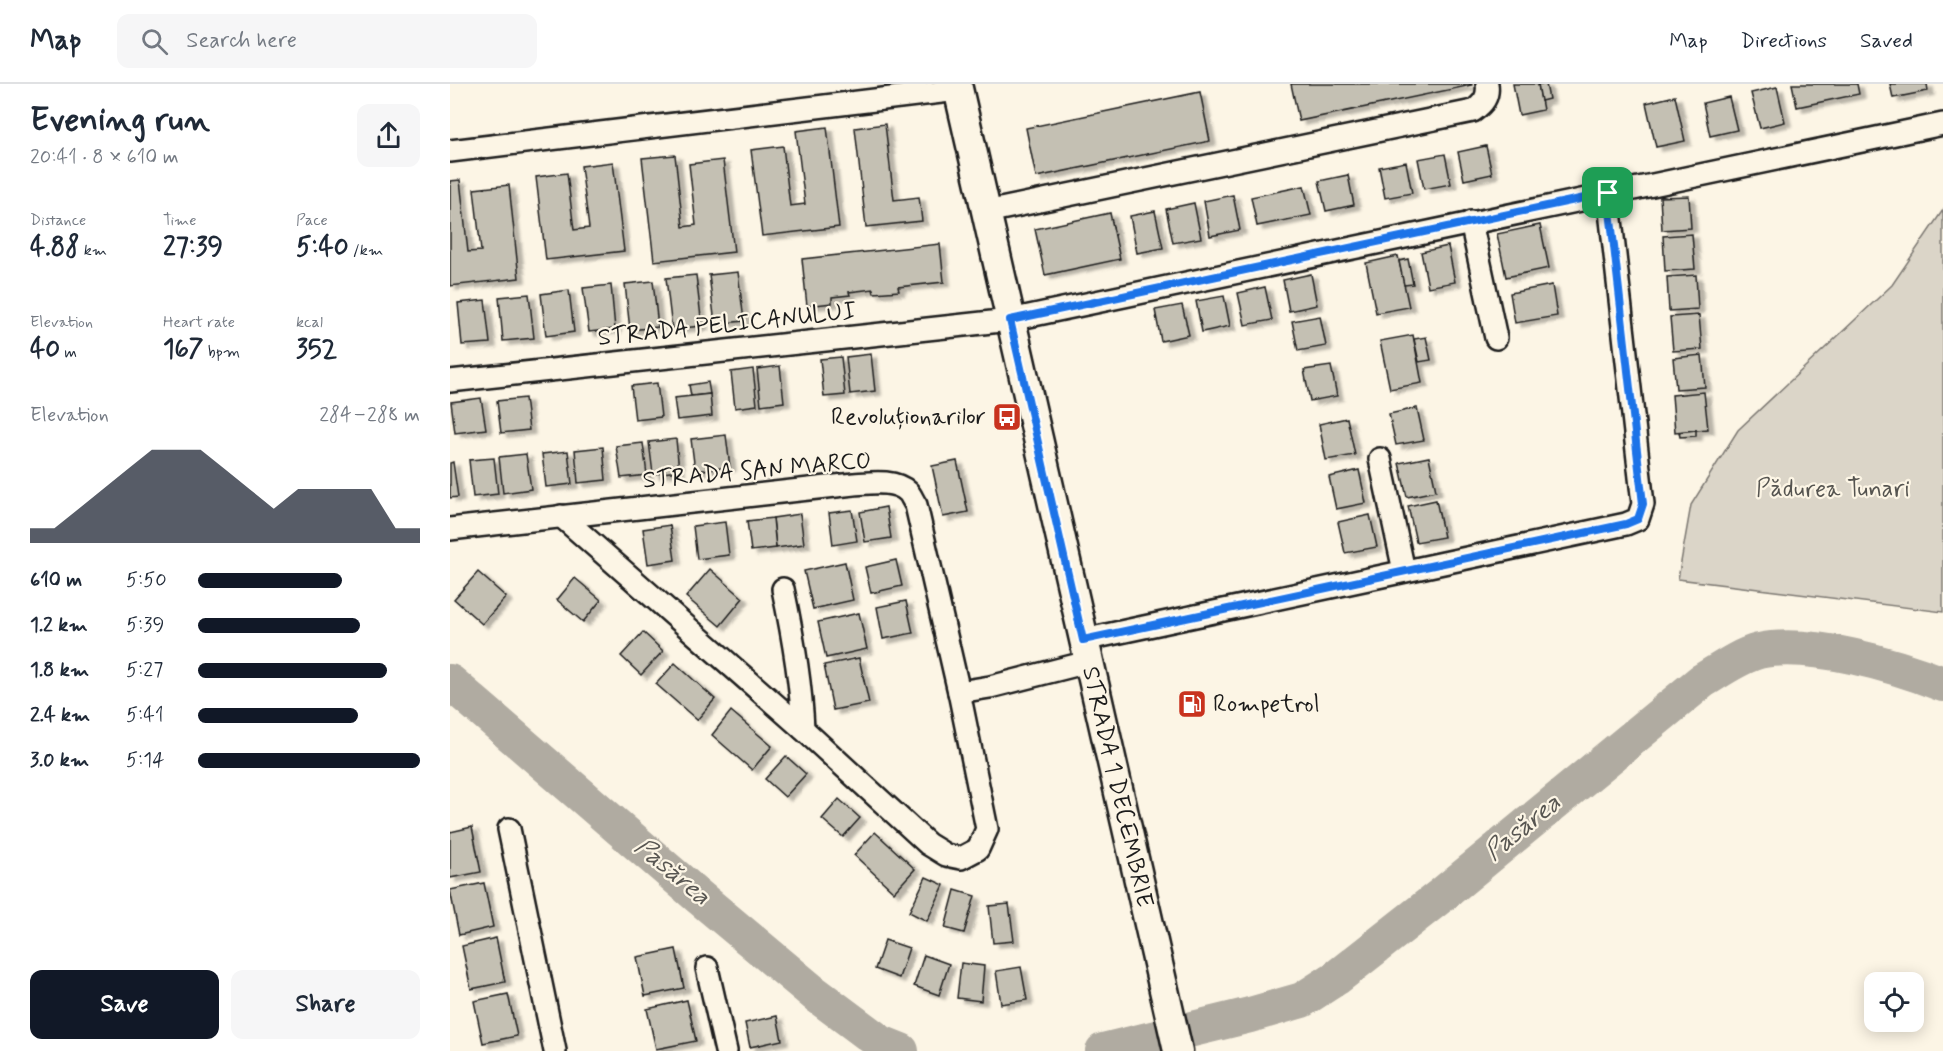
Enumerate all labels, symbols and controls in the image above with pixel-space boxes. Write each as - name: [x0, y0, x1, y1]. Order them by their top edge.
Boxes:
- search box: [117, 14, 537, 68]
- text: Map: [30, 23, 81, 60]
- icon: search: [138, 25, 171, 58]
- text: Search here: [186, 27, 297, 55]
- text: Map: [1669, 27, 1708, 55]
- text: Directions: [1741, 27, 1827, 55]
- text: Saved: [1860, 27, 1913, 55]
- text: Evening run: [30, 99, 210, 143]
- button: share: [357, 104, 420, 167]
- text: 20:41 · 8 × 610 m: [30, 144, 179, 171]
- pin: [1582, 167, 1633, 218]
- icon: arrive: [1591, 176, 1624, 209]
- text: Distance: [30, 210, 86, 231]
- text: Time: [163, 210, 197, 231]
- text: Pace: [296, 210, 328, 231]
- text: 4.88: [30, 231, 79, 265]
- text: 27:39: [163, 231, 223, 265]
- text: 5:40: [296, 231, 349, 265]
- text: km: [79, 240, 107, 261]
- text: /km: [349, 240, 383, 261]
- street label: STRADA PELICANULUI: [596, 296, 858, 354]
- text: Elevation: [30, 312, 93, 333]
- text: Heart rate: [163, 312, 235, 333]
- text: kcal: [296, 312, 323, 333]
- text: 40: [30, 333, 60, 367]
- text: 167: [163, 333, 204, 367]
- text: 352: [296, 333, 337, 367]
- text: m: [60, 342, 77, 363]
- text: bpm: [204, 342, 240, 363]
- bus stop icon: Revoluționarilor: [991, 401, 1023, 433]
- text: Elevation: [30, 402, 109, 429]
- text: 284–288 m: [319, 402, 420, 429]
- place label: Revoluționarilor: [831, 402, 986, 433]
- street label: STRADA SAN MARCO: [641, 446, 873, 496]
- park label: Pădurea Tunari: [1756, 474, 1910, 505]
- text: 610 m: [30, 567, 82, 594]
- text: 5:50: [126, 567, 167, 594]
- text: 1.2 km: [30, 612, 87, 639]
- text: 5:39: [126, 612, 164, 639]
- text: 1.8 km: [30, 657, 89, 684]
- text: 5:27: [126, 657, 163, 684]
- street label: STRADA 1 DECEMBRIE: [1074, 663, 1160, 911]
- fuel station icon: Rompetrol: [1176, 688, 1208, 720]
- place label: Rompetrol: [1213, 689, 1320, 720]
- text: 2.4 km: [30, 702, 90, 729]
- text: 5:41: [126, 702, 164, 729]
- text: 3.0 km: [30, 747, 89, 774]
- text: 5:14: [126, 747, 164, 774]
- water label: Pasărea: [1478, 787, 1568, 869]
- water label: Pasărea: [627, 830, 717, 914]
- button: Save: [30, 970, 219, 1039]
- button: Share: [231, 970, 420, 1039]
- map controls: [1864, 972, 1924, 1032]
- button: locate: [1864, 972, 1924, 1032]

